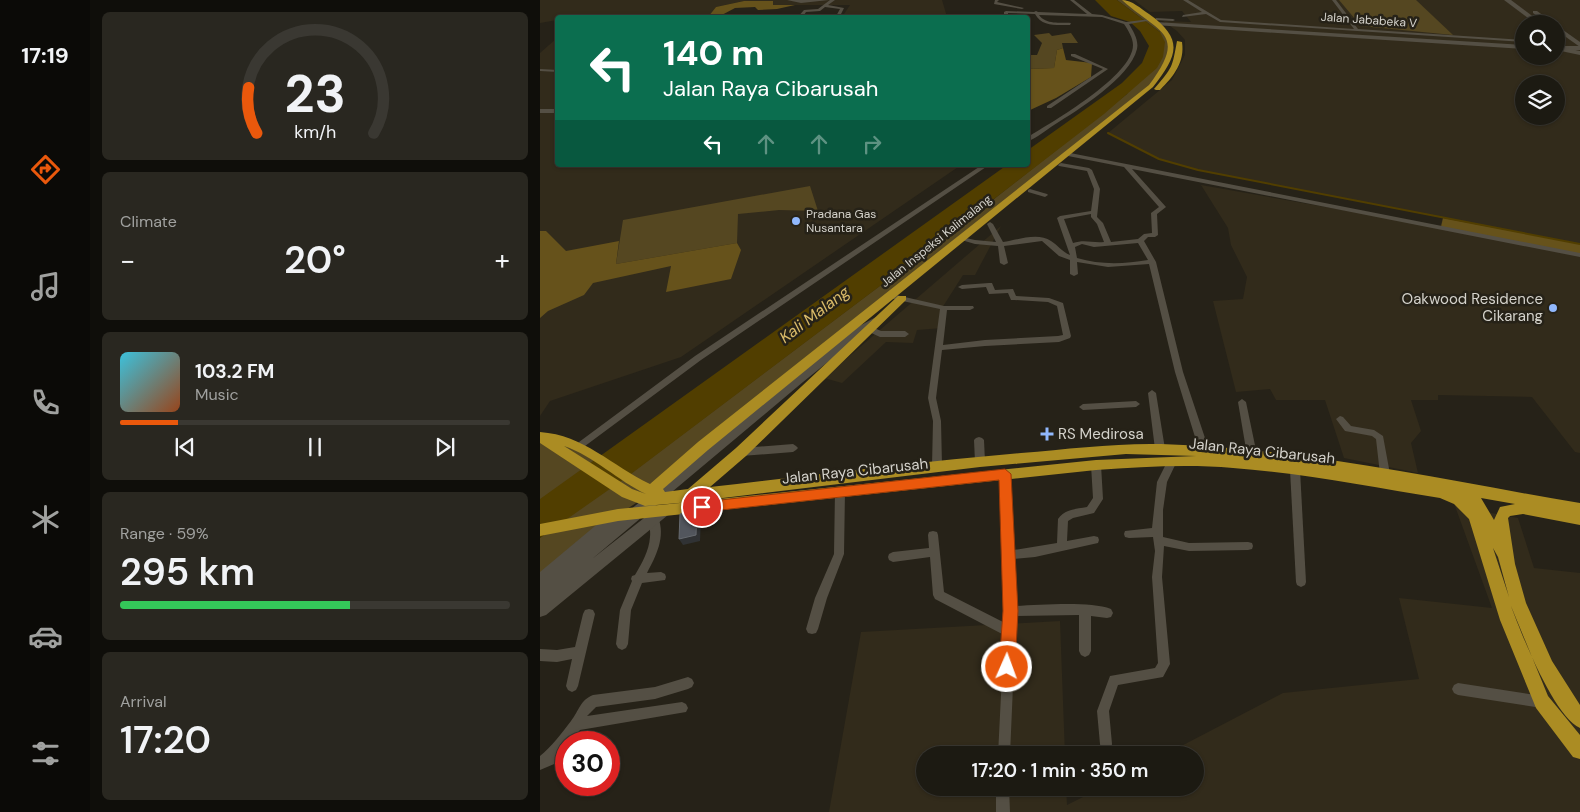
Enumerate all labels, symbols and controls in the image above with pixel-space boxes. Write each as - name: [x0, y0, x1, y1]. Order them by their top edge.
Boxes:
- street label: Jalan Jababeka V: [1320, 9, 1418, 31]
- map controls: [1515, 15, 1565, 125]
- button: search: [1515, 15, 1565, 65]
- text: 140 m: [663, 30, 764, 76]
- icon: left: [580, 35, 645, 100]
- text: 17:19: [21, 41, 69, 70]
- text: 23: [284, 60, 346, 128]
- text: Jalan Raya Cibarusah: [663, 74, 878, 103]
- button: layers: [1515, 75, 1565, 125]
- text: km/h: [294, 120, 336, 144]
- icon: left: [699, 130, 727, 158]
- icon: ahead: [752, 130, 780, 158]
- icon: ahead: [805, 130, 833, 158]
- icon: right: [858, 130, 886, 158]
- icon: directions: [28, 152, 63, 187]
- street label: Jalan Inspeksi Kalimalang: [877, 191, 995, 291]
- place label: Pradana Gas Nusantara: [806, 206, 876, 236]
- text: Climate: [120, 211, 177, 232]
- marker: Pradana Gas Nusantara: [790, 215, 802, 227]
- text: 20°: [284, 235, 346, 285]
- text: −: [120, 242, 135, 279]
- text: +: [495, 242, 510, 279]
- icon: music: [28, 269, 63, 304]
- water label: Kali Malang: [775, 280, 855, 348]
- place label: Oakwood Residence Cikarang: [1402, 289, 1543, 326]
- marker: Oakwood Residence Cikarang: [1547, 302, 1559, 314]
- text: 103.2 FM: [195, 359, 274, 384]
- text: Music: [195, 384, 239, 405]
- icon: phone: [28, 385, 63, 420]
- place label: RS Medirosa: [1058, 424, 1144, 444]
- marker: RS Medirosa: [1040, 427, 1054, 441]
- icon: previous: [171, 433, 199, 461]
- icon: pause: [301, 433, 329, 461]
- icon: next: [431, 433, 459, 461]
- street label: Jalan Raya Cibarusah: [1188, 433, 1336, 469]
- street label: Jalan Raya Cibarusah: [781, 453, 929, 489]
- pin: [681, 486, 723, 528]
- icon: arrive: [688, 493, 716, 521]
- icon: climate: [28, 502, 63, 537]
- text: Range · 59%: [120, 523, 208, 544]
- text: 295 km: [120, 547, 255, 597]
- icon: car: [28, 619, 63, 654]
- position arrow: [980, 640, 1032, 692]
- text: Arrival: [120, 691, 167, 712]
- text: 17:20: [120, 715, 211, 765]
- speed limit sign: 30: [555, 731, 620, 796]
- icon: filters: [28, 736, 63, 771]
- text: 17:20 · 1 min · 350 m: [972, 758, 1148, 783]

